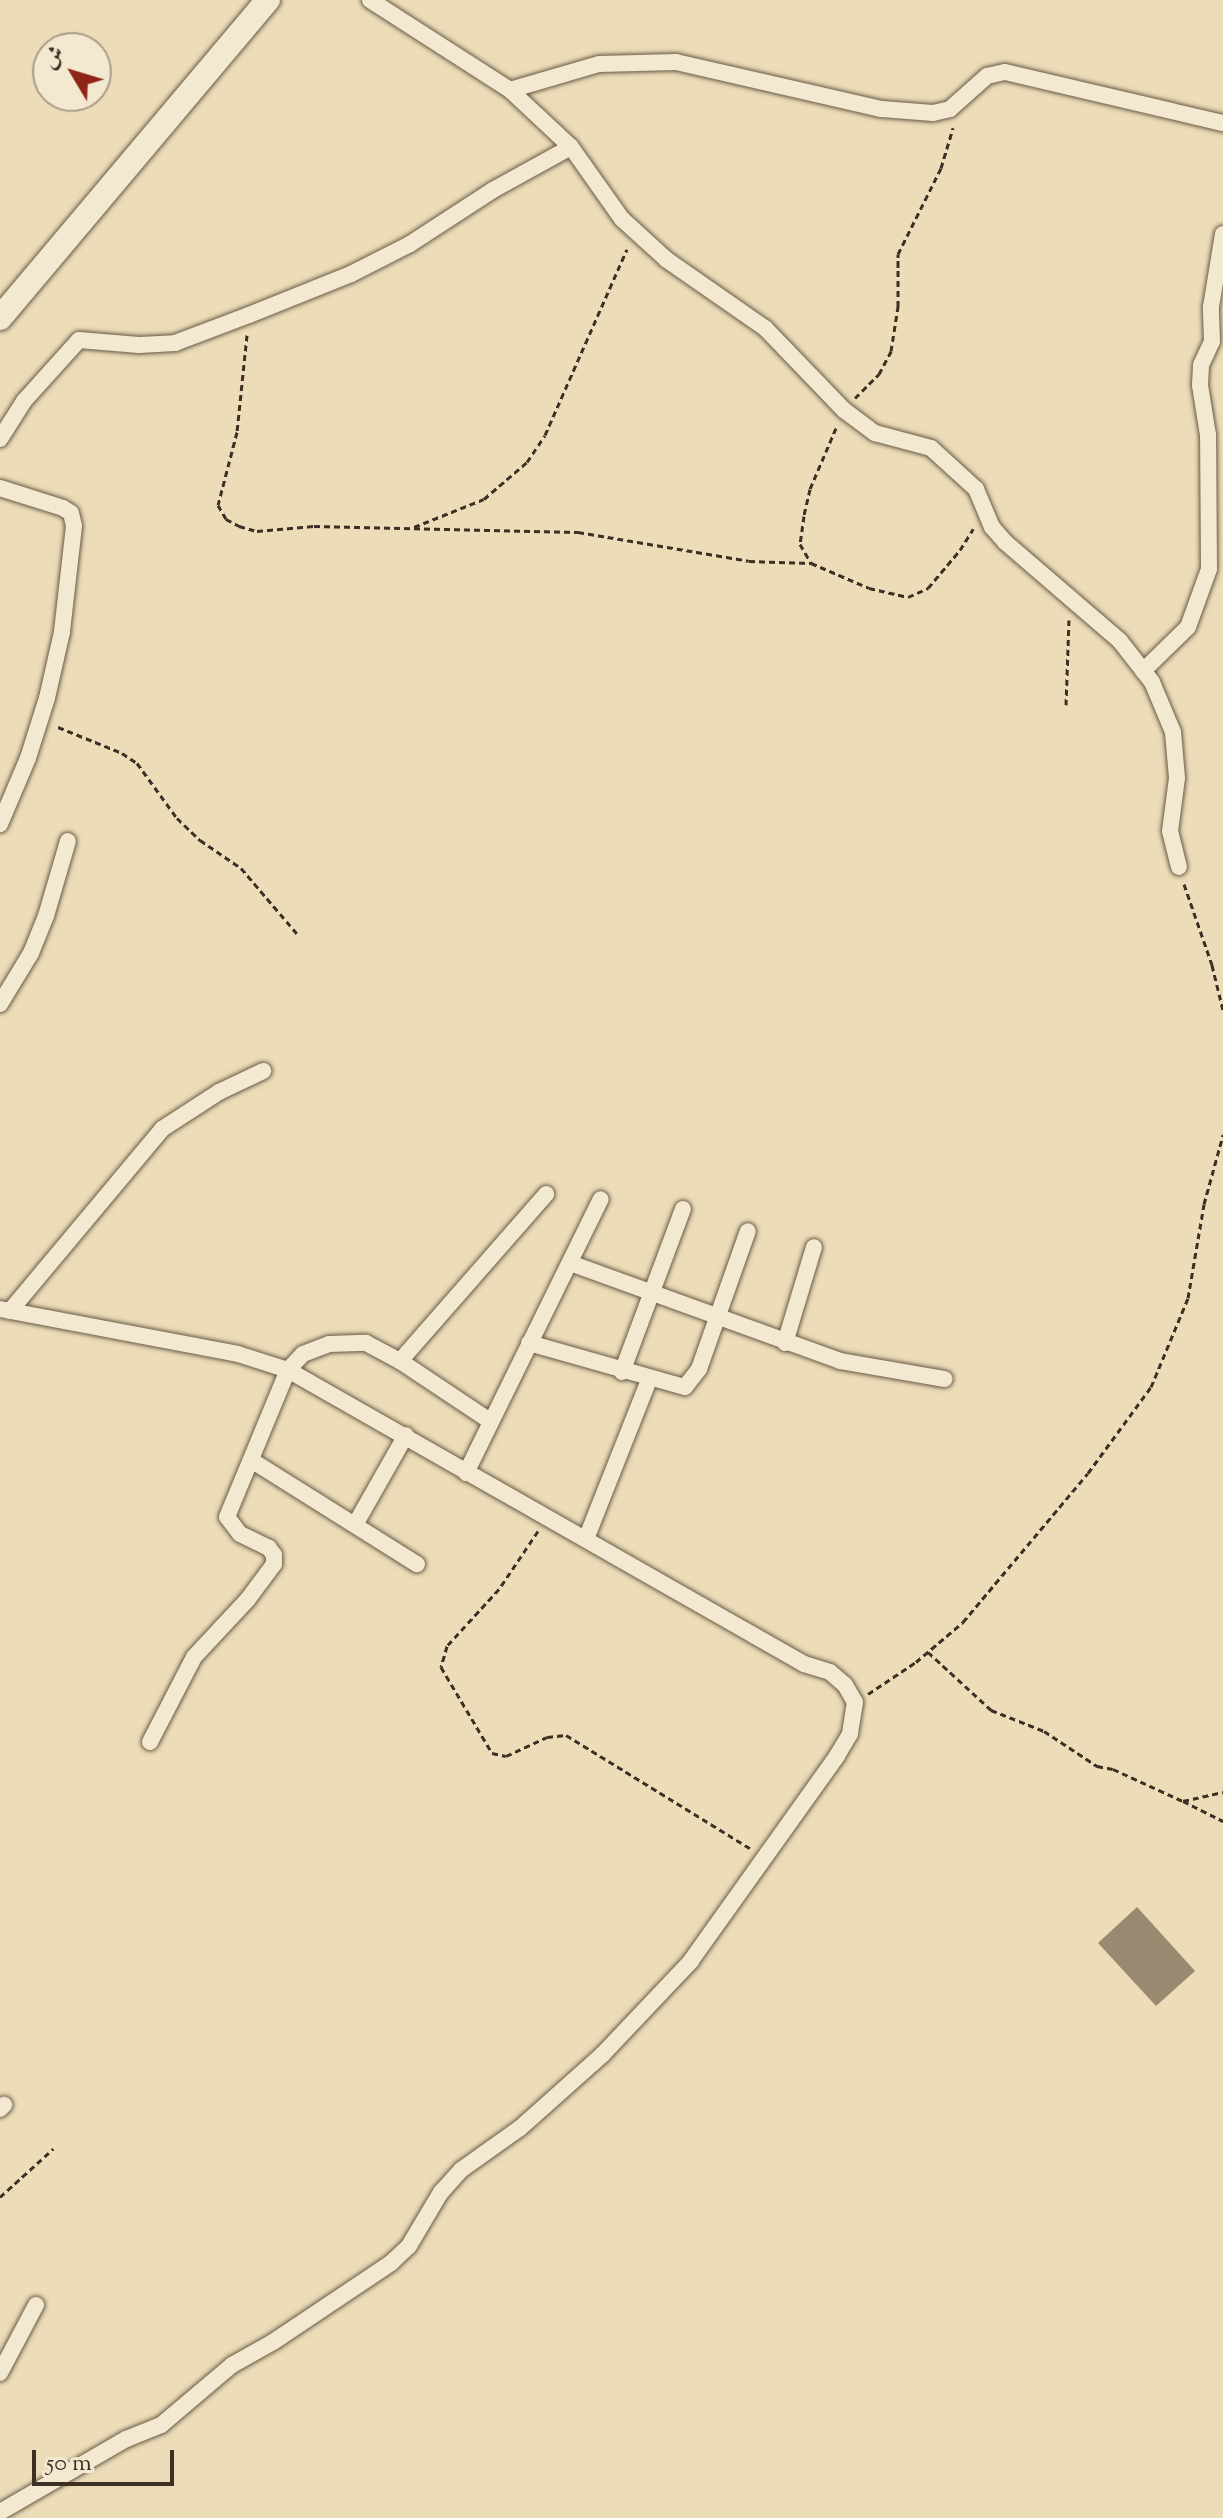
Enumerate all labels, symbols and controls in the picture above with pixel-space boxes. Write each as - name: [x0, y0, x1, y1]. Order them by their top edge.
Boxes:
- north arrow: [32, 32, 112, 112]
- text: ش: [35, 40, 74, 77]
- scale bar: [36, 2434, 178, 2484]
- text: 50 m: [46, 2447, 92, 2481]

